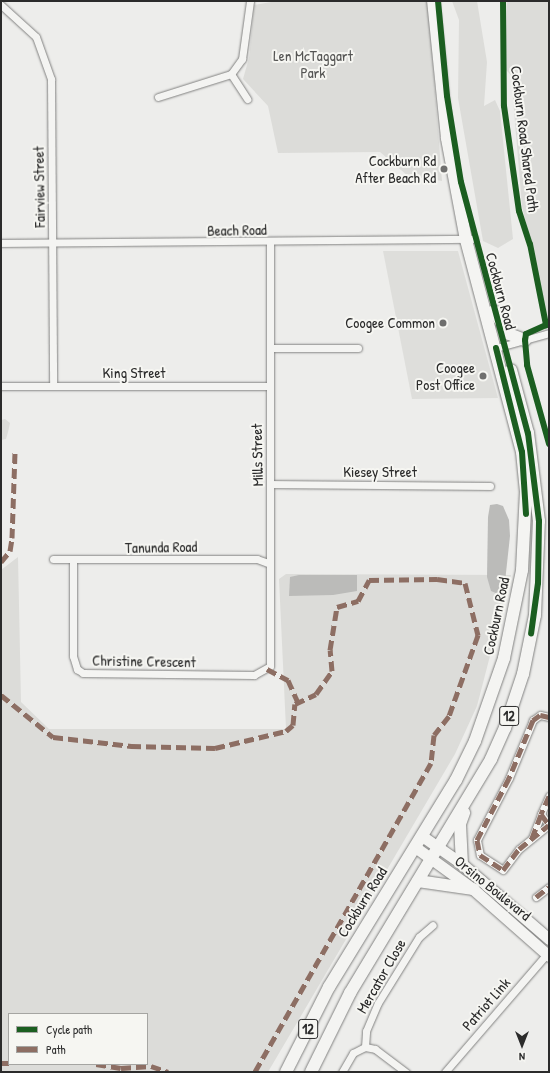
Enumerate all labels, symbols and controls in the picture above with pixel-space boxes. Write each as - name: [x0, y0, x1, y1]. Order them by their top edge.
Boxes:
- park label: Len McTaggart Park: [273, 46, 353, 81]
- street label: Cockburn Road Shared Path: [507, 65, 543, 213]
- street label: Fairview Street: [29, 146, 49, 228]
- place label: Cockburn Rd After Beach Rd: [355, 151, 436, 186]
- marker: Cockburn Rd After Beach Rd: [439, 164, 449, 174]
- street label: Beach Road: [207, 220, 267, 240]
- street label: Cockburn Road: [482, 250, 520, 332]
- place label: Coogee Common: [345, 314, 435, 332]
- marker: Coogee Common: [438, 318, 448, 328]
- place label: Coogee Post Office: [416, 358, 475, 393]
- street label: King Street: [102, 364, 166, 382]
- marker: Coogee Post Office: [478, 371, 488, 381]
- street label: Mills Street: [247, 423, 267, 487]
- street label: Kiesey Street: [343, 463, 417, 481]
- street label: Tanunda Road: [125, 537, 197, 557]
- street label: Cockburn Road: [479, 575, 513, 657]
- street label: Christine Crescent: [92, 651, 196, 671]
- road number: 12: [499, 704, 519, 728]
- street label: Orsino Boulevard: [451, 852, 535, 924]
- street label: Cockburn Road: [333, 864, 391, 940]
- street label: Mercator Close: [353, 936, 409, 1016]
- street label: Patriot Link: [458, 974, 514, 1034]
- legend: [8, 1013, 148, 1065]
- road number: 12: [298, 1017, 318, 1041]
- text: Cycle path: [46, 1021, 92, 1038]
- north arrow: [502, 1025, 542, 1065]
- text: Path: [46, 1041, 66, 1058]
- text: N: [519, 1050, 525, 1064]

